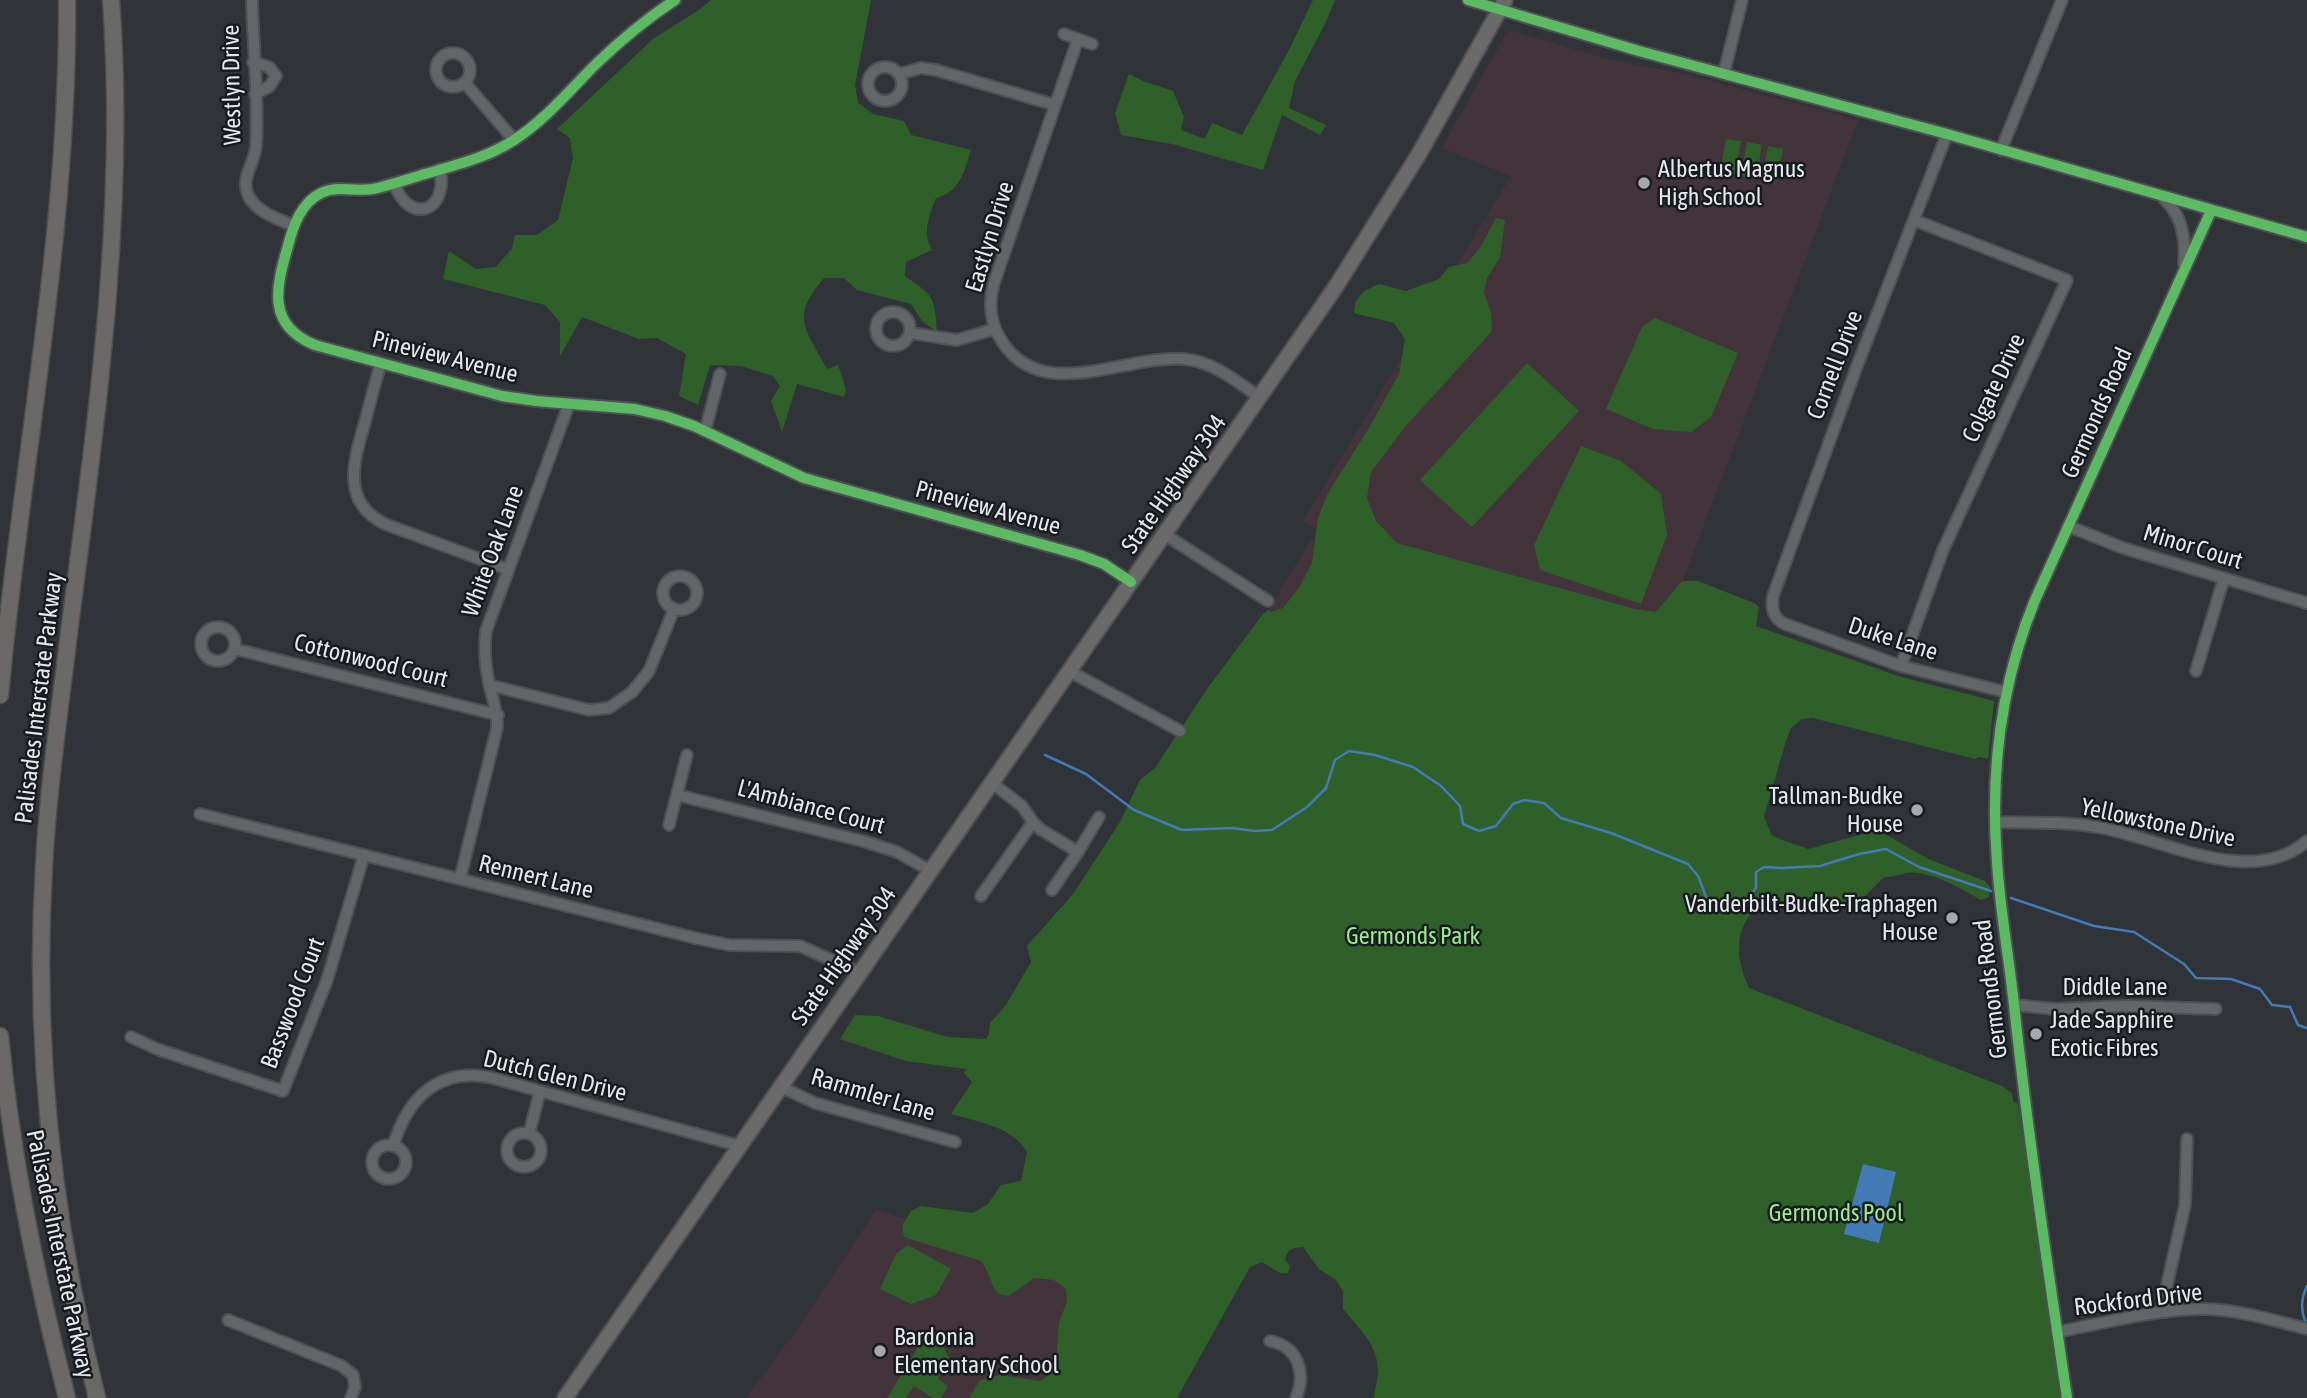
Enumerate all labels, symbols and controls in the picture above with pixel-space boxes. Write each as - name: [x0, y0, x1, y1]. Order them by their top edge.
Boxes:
- street label: Westlyn Drive: [217, 25, 247, 145]
- place label: Albertus Magnus High School: [1658, 155, 1805, 211]
- marker: Albertus Magnus High School: [1636, 175, 1652, 191]
- street label: Eastlyn Drive: [960, 178, 1020, 296]
- street label: Cornell Drive: [1801, 306, 1869, 424]
- street label: Pineview Avenue: [369, 325, 521, 389]
- street label: Colgate Drive: [1956, 329, 2032, 447]
- street label: Germonds Road: [2055, 343, 2139, 483]
- street label: State Highway 304: [1116, 409, 1232, 559]
- street label: Pineview Avenue: [912, 475, 1064, 541]
- street label: White Oak Lane: [456, 482, 530, 620]
- street label: Minor Court: [2140, 518, 2246, 576]
- street label: Palisades Interstate Parkway: [9, 571, 69, 825]
- street label: Duke Lane: [1845, 611, 1941, 667]
- street label: Cottonwood Court: [291, 628, 451, 694]
- street label: L'Ambiance Court: [734, 774, 888, 840]
- place label: Tallman-Budke House: [1769, 782, 1903, 838]
- street label: Yellowstone Drive: [2078, 793, 2238, 853]
- marker: Tallman-Budke House: [1909, 802, 1925, 818]
- street label: Rennert Lane: [476, 849, 596, 905]
- street label: State Highway 304: [786, 881, 902, 1031]
- place label: Vanderbilt-Budke-Traphagen House: [1685, 890, 1938, 946]
- marker: Vanderbilt-Budke-Traphagen House: [1944, 910, 1960, 926]
- street label: Germonds Road: [1968, 918, 2014, 1060]
- park label: Germonds Park: [1346, 922, 1480, 950]
- street label: Basswood Court: [255, 933, 331, 1073]
- street label: Diddle Lane: [2063, 973, 2167, 1001]
- place label: Jade Sapphire Exotic Fibres: [2050, 1006, 2174, 1062]
- marker: Jade Sapphire Exotic Fibres: [2028, 1026, 2044, 1042]
- street label: Dutch Glen Drive: [480, 1044, 630, 1108]
- street label: Rammler Lane: [808, 1063, 938, 1127]
- street label: Palisades Interstate Parkway: [20, 1127, 100, 1381]
- park label: Germonds Pool: [1769, 1199, 1903, 1227]
- street label: Rockford Drive: [2072, 1278, 2204, 1322]
- place label: Bardonia Elementary School: [894, 1323, 1059, 1379]
- marker: Bardonia Elementary School: [872, 1343, 888, 1359]

